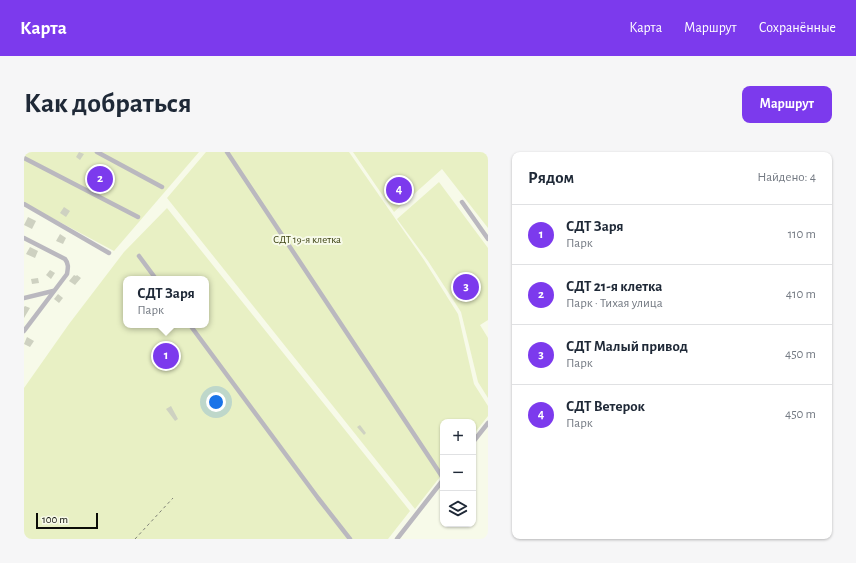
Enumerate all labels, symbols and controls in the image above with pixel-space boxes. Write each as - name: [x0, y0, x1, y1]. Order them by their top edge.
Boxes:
- text: Карта: [20, 19, 67, 38]
- text: Карта: [629, 21, 662, 35]
- text: Маршрут: [684, 21, 737, 35]
- text: Сохранённые: [759, 21, 836, 35]
- button: Маршрут: [742, 86, 832, 123]
- text: Как добраться: [24, 90, 192, 118]
- pin: 2: [87, 164, 113, 194]
- text: Рядом: [528, 169, 574, 186]
- text: Найдено: 4: [757, 171, 816, 184]
- pin: 4: [386, 175, 412, 205]
- text: СДТ Заря: [566, 219, 624, 234]
- text: 1: [539, 228, 543, 241]
- text: 110 m: [788, 228, 816, 241]
- park label: СДТ 19-я клетка: [273, 234, 341, 245]
- text: Парк: [566, 237, 593, 250]
- pin: 3: [453, 272, 479, 302]
- popup: [123, 276, 209, 328]
- text: СДТ 21-я клетка: [566, 279, 662, 294]
- text: СДТ Заря: [137, 286, 195, 301]
- text: 2: [538, 288, 544, 301]
- text: 410 m: [786, 288, 816, 301]
- text: Парк · Тихая улица: [566, 297, 663, 310]
- text: Парк: [137, 304, 164, 317]
- text: СДТ Малый привод: [566, 339, 688, 354]
- pin: 1: [153, 341, 179, 371]
- text: 3: [538, 348, 544, 361]
- text: 450 m: [785, 348, 816, 361]
- text: Парк: [566, 357, 593, 370]
- your location: [206, 392, 226, 412]
- text: СДТ Ветерок: [566, 399, 645, 414]
- text: 4: [538, 408, 544, 421]
- text: 450 m: [785, 408, 816, 421]
- text: Парк: [566, 417, 593, 430]
- map controls: [440, 419, 476, 527]
- button: +: [440, 419, 476, 455]
- button: −: [440, 455, 476, 491]
- button: layers: [440, 491, 476, 527]
- scale bar: [36, 511, 98, 530]
- text: 100 m: [42, 514, 68, 525]

